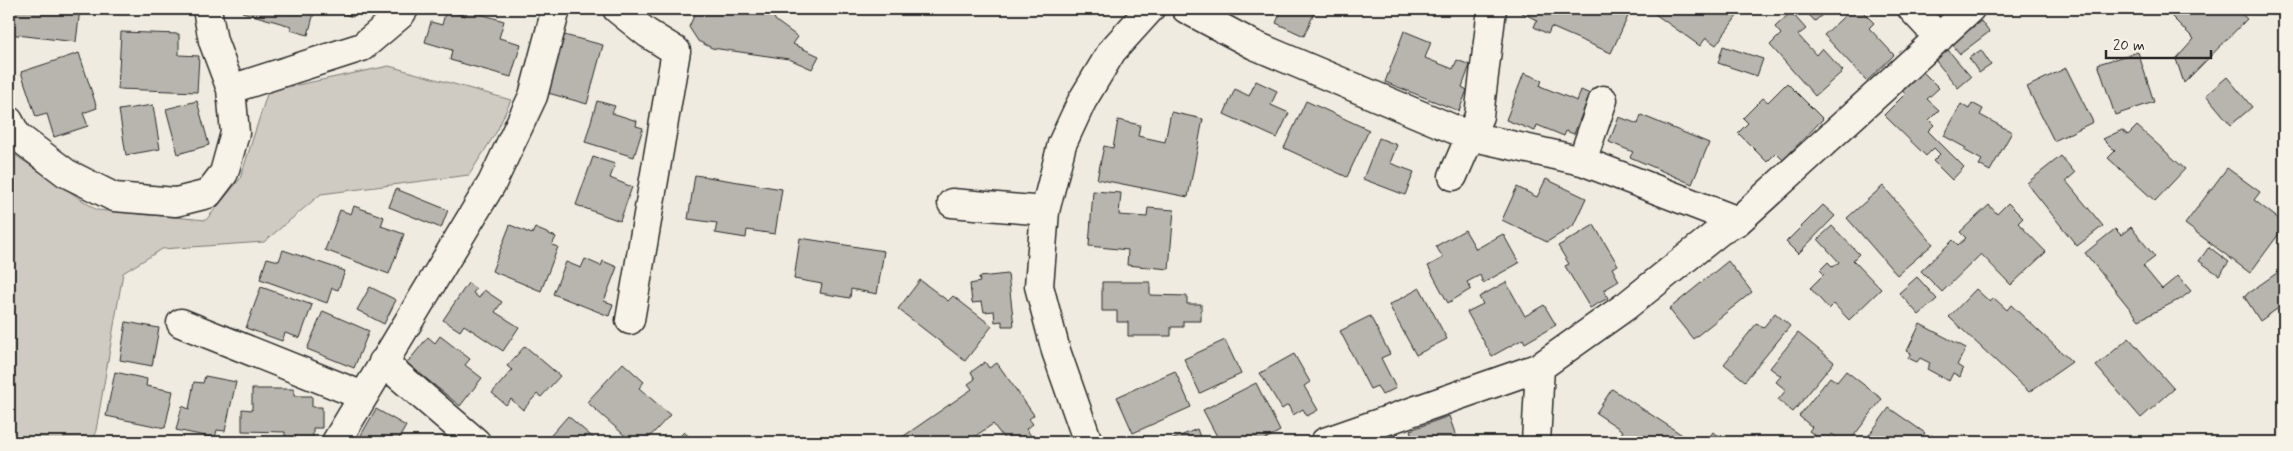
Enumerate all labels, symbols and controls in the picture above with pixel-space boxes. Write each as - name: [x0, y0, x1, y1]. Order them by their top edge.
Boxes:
- scale bar: [2106, 28, 2210, 60]
- text: 20 m: [2113, 36, 2145, 56]

